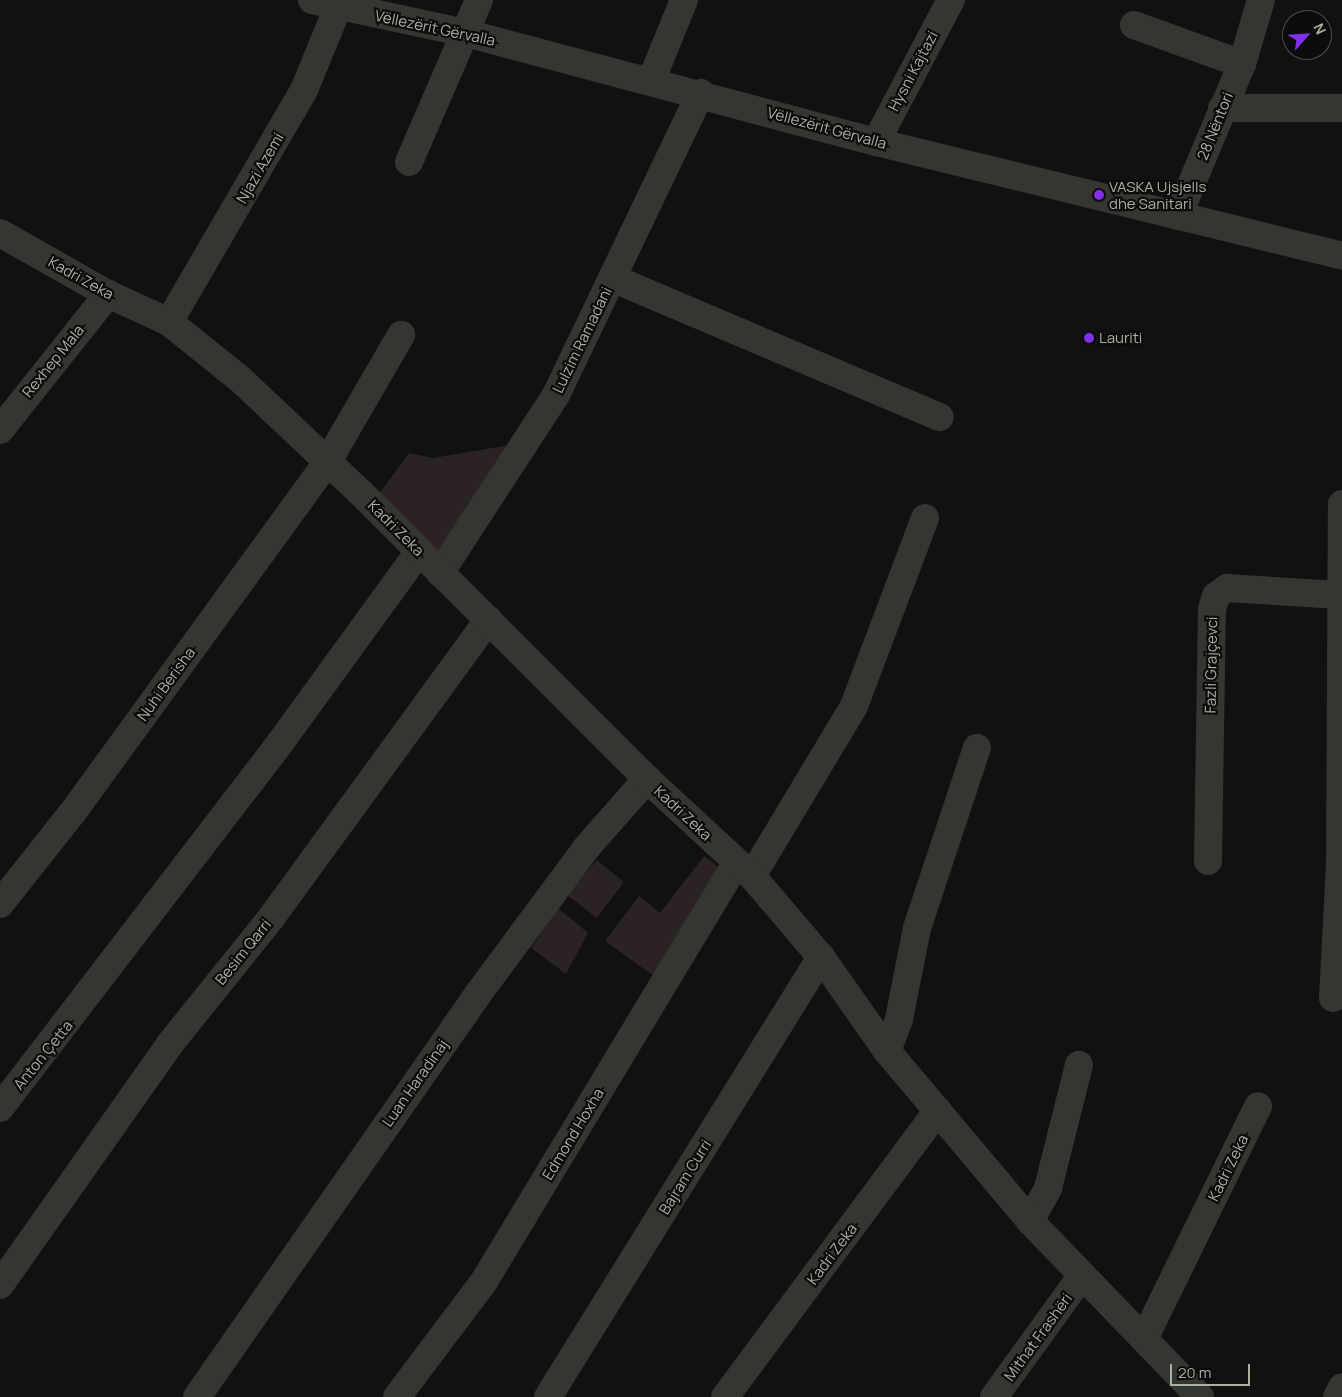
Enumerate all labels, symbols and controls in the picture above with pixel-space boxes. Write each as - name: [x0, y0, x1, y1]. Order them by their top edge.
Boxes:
- street label: Vëllezërit Gërvalla: [373, 6, 497, 50]
- north arrow: [1282, 10, 1332, 60]
- text: N: [1309, 20, 1331, 37]
- street label: Hysni Kajtazi: [884, 28, 942, 114]
- street label: 28 Nëntori: [1193, 89, 1237, 163]
- street label: Vëllezërit Gërvalla: [765, 103, 889, 153]
- street label: Njazi Azemi: [233, 130, 287, 206]
- place label: VASKA Ujsjells dhe Sanitari: [1109, 177, 1206, 212]
- marker: VASKA Ujsjells dhe Sanitari: [1093, 189, 1105, 201]
- street label: Kadri Zeka: [45, 253, 117, 303]
- street label: Lulzim Ramadani: [549, 284, 615, 396]
- street label: Rexhep Mala: [18, 321, 88, 401]
- place label: Lauriti: [1099, 329, 1142, 347]
- marker: Lauriti: [1083, 332, 1095, 344]
- street label: Kadri Zeka: [364, 496, 428, 560]
- street label: Fazli Grajçevci: [1201, 616, 1221, 714]
- street label: Nuhi Berisha: [133, 644, 199, 724]
- street label: Kadri Zeka: [651, 782, 715, 844]
- street label: Besim Qarri: [211, 916, 275, 988]
- street label: Anton Çetta: [10, 1017, 76, 1093]
- street label: Luan Haradinaj: [378, 1036, 452, 1130]
- street label: Edmond Hoxha: [539, 1085, 607, 1183]
- street label: Kadri Zeka: [1204, 1132, 1252, 1204]
- street label: Bajram Curri: [655, 1136, 715, 1218]
- street label: Kadri Zeka: [803, 1220, 861, 1288]
- street label: Mithat Frashëri: [1000, 1290, 1076, 1384]
- scale bar: [1172, 1354, 1252, 1386]
- text: 20 m: [1178, 1362, 1211, 1383]

